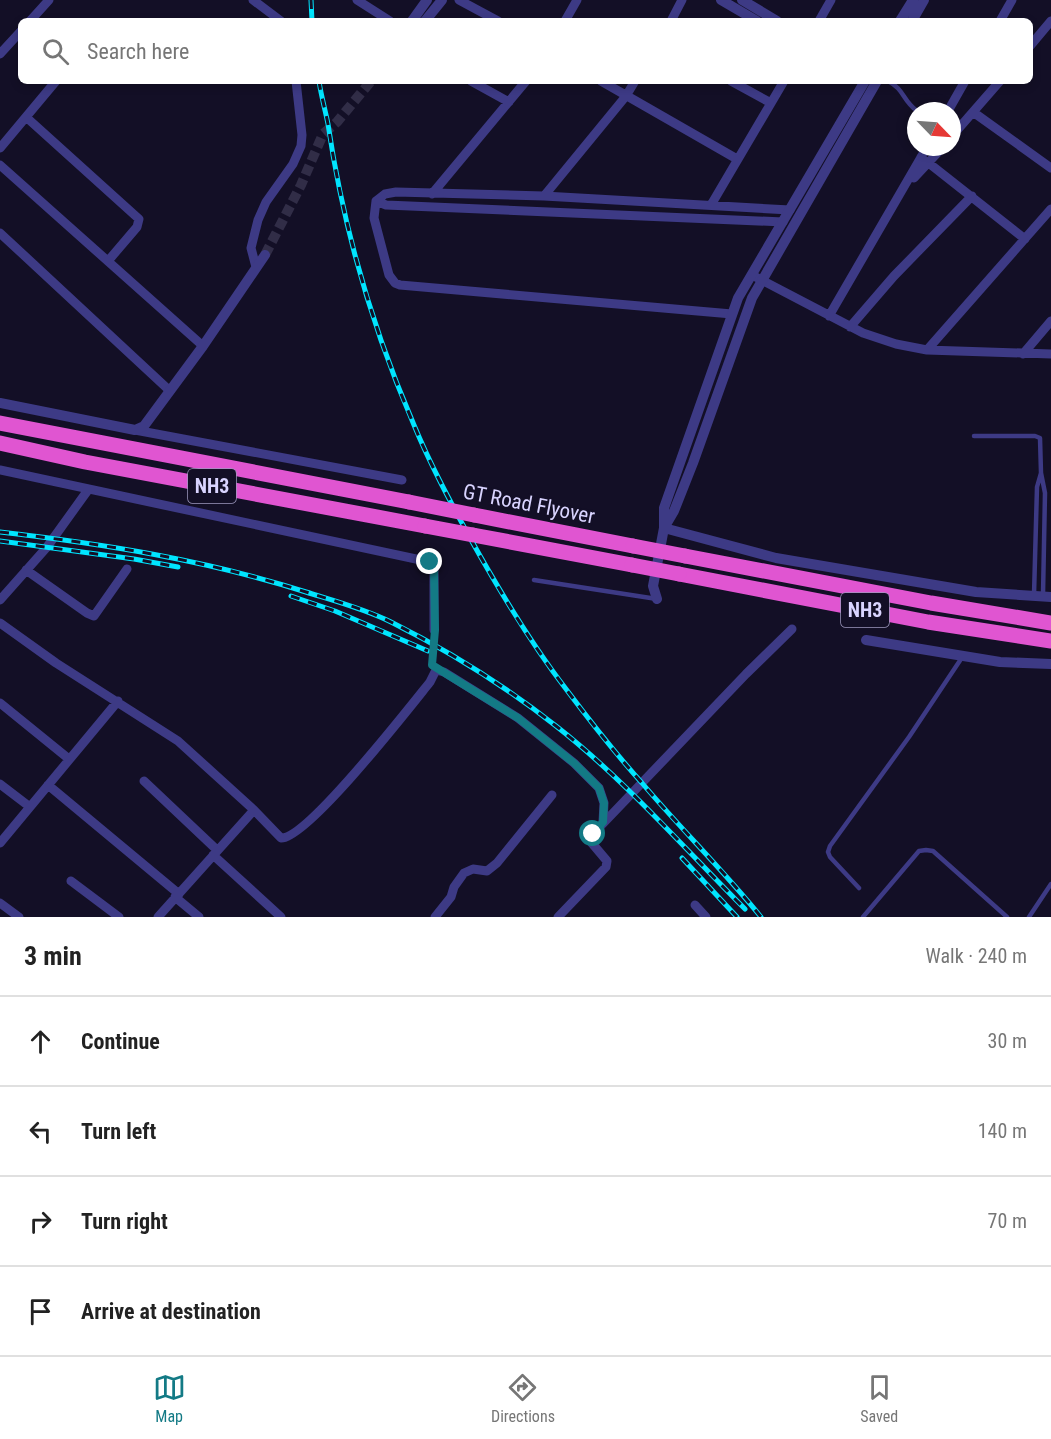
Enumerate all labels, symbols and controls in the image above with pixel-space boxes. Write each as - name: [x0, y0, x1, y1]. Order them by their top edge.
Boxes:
- search box: [18, 18, 1033, 84]
- icon: search: [39, 35, 72, 68]
- text: Search here: [87, 39, 189, 64]
- north arrow: [907, 102, 961, 156]
- road number: NH3: [188, 469, 236, 503]
- street label: GT Road Flyover: [461, 479, 597, 529]
- route end: [416, 548, 442, 574]
- road number: NH3: [841, 593, 889, 627]
- route start: [579, 820, 605, 846]
- text: 3 min: [24, 941, 82, 971]
- text: Walk · 240 m: [926, 944, 1027, 968]
- icon: ahead: [24, 1025, 57, 1058]
- text: Continue: [81, 1029, 160, 1054]
- text: 30 m: [988, 1029, 1027, 1053]
- icon: left: [24, 1115, 57, 1148]
- text: Turn left: [81, 1119, 156, 1144]
- text: 140 m: [978, 1119, 1027, 1143]
- icon: right: [24, 1205, 57, 1238]
- text: Turn right: [81, 1209, 168, 1234]
- text: 70 m: [988, 1209, 1027, 1233]
- icon: arrive: [24, 1295, 57, 1328]
- text: Arrive at destination: [81, 1299, 261, 1324]
- tab: Map: [153, 1371, 186, 1426]
- tab: Directions: [491, 1371, 555, 1426]
- tab: Saved: [860, 1371, 898, 1426]

